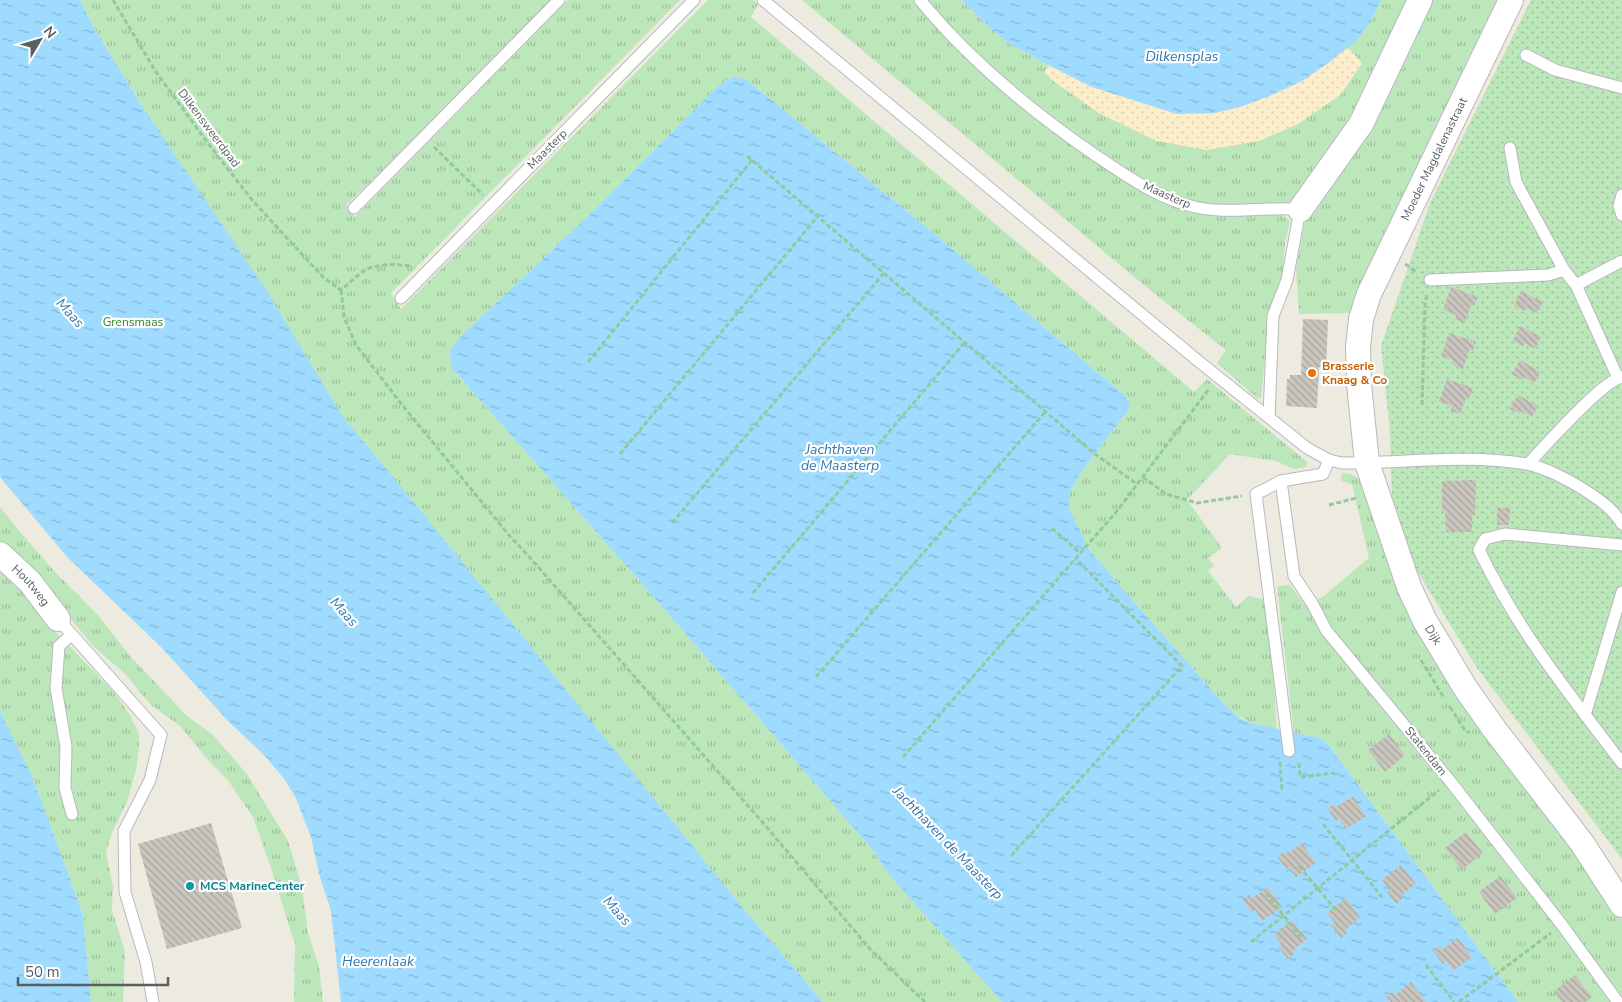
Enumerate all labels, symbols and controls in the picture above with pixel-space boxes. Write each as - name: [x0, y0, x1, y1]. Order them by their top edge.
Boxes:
- north arrow: [15, 15, 65, 65]
- text: N: [39, 22, 61, 42]
- water label: Dilkensplas: [1145, 47, 1219, 66]
- street label: Dilkensweerdpad: [174, 86, 244, 170]
- street label: Moeder Magdalenastraat: [1397, 94, 1471, 223]
- street label: Maasterp: [523, 125, 571, 173]
- street label: Maasterp: [1141, 178, 1193, 212]
- water label: Maas: [52, 294, 88, 332]
- park label: Grensmaas: [103, 314, 164, 330]
- place label: Brasserie Knaag & Co: [1322, 358, 1387, 388]
- marker: Brasserie Knaag & Co: [1306, 367, 1318, 379]
- water label: Jachthaven de Maasterp: [801, 440, 879, 475]
- street label: Houtweg: [8, 561, 53, 609]
- water label: Maas: [326, 593, 362, 631]
- street label: Dijk: [1421, 622, 1446, 649]
- street label: Statendam: [1401, 723, 1451, 779]
- water label: Jachthaven de Maasterp: [888, 781, 1007, 904]
- place label: MCS MarineCenter: [200, 878, 305, 894]
- marker: MCS MarineCenter: [184, 880, 196, 892]
- water label: Maas: [599, 892, 635, 930]
- water label: Heerenlaak: [342, 952, 415, 971]
- scale bar: [18, 954, 168, 986]
- text: 50 m: [25, 962, 60, 982]

